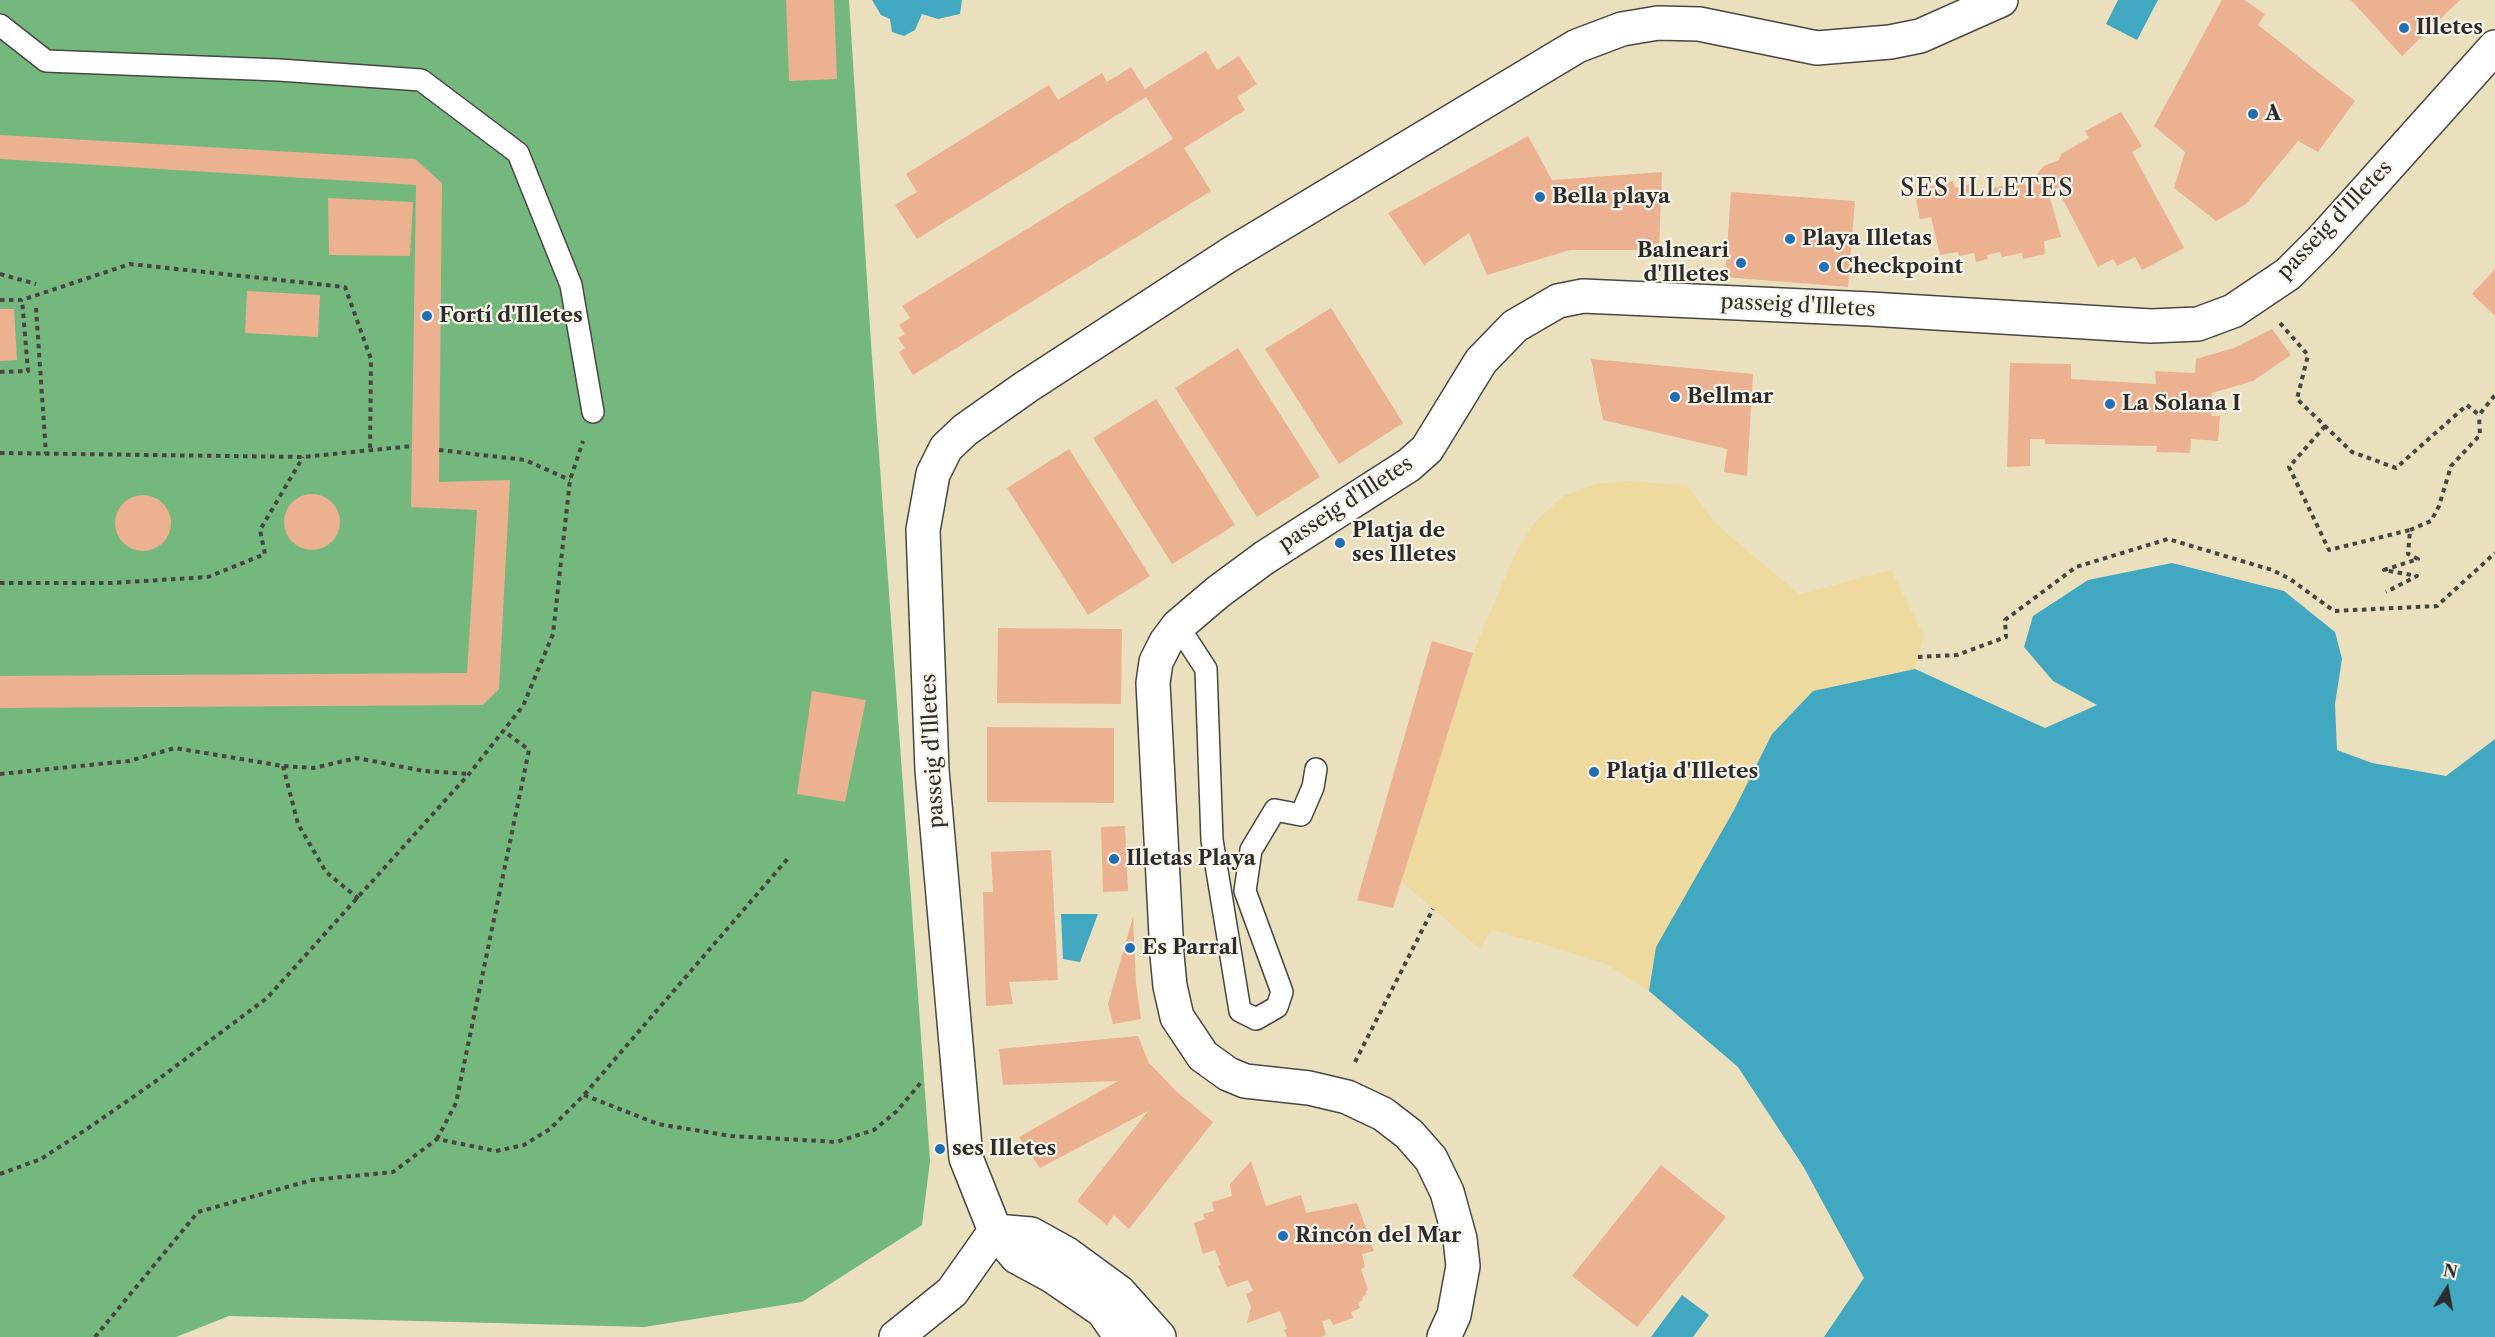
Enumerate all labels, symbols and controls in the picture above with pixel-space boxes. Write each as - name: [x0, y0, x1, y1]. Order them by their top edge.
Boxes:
- place label: Illetes: [2416, 15, 2483, 41]
- marker: Illetes: [2397, 21, 2411, 35]
- place label: A: [2265, 101, 2281, 127]
- marker: A: [2246, 107, 2260, 121]
- street label: passeig d'Illetes: [2272, 156, 2398, 284]
- district label: SES ILLETES: [1900, 175, 2074, 203]
- place label: Bella playa: [1552, 184, 1670, 210]
- marker: Bella playa: [1533, 190, 1547, 204]
- place label: Playa Illetas: [1802, 226, 1932, 252]
- marker: Playa Illetas: [1783, 232, 1797, 246]
- place label: Balneari d'Illetes: [1637, 238, 1729, 288]
- place label: Checkpoint: [1836, 254, 1963, 280]
- marker: Balneari d'Illetes: [1734, 256, 1748, 270]
- marker: Checkpoint: [1817, 260, 1831, 274]
- street label: passeig d'Illetes: [1720, 289, 1876, 323]
- place label: Fortí d'Illetes: [439, 303, 583, 329]
- marker: Fortí d'Illetes: [420, 309, 434, 323]
- place label: Bellmar: [1687, 384, 1773, 410]
- marker: Bellmar: [1668, 390, 1682, 404]
- place label: La Solana I: [2122, 391, 2241, 417]
- marker: La Solana I: [2103, 397, 2117, 411]
- street label: passeig d'Illetes: [1274, 451, 1418, 557]
- place label: Platja de ses Illetes: [1352, 518, 1456, 568]
- marker: Platja de ses Illetes: [1333, 536, 1347, 550]
- street label: passeig d'Illetes: [916, 673, 950, 829]
- place label: Platja d'Illetes: [1606, 759, 1758, 785]
- marker: Platja d'Illetes: [1587, 765, 1601, 779]
- place label: Illetas Playa: [1126, 846, 1256, 872]
- marker: Illetas Playa: [1107, 852, 1121, 866]
- place label: Es Parral: [1142, 935, 1238, 961]
- marker: Es Parral: [1123, 941, 1137, 955]
- place label: ses Illetes: [952, 1136, 1056, 1162]
- marker: ses Illetes: [933, 1142, 947, 1156]
- place label: Rincón del Mar: [1295, 1223, 1461, 1249]
- marker: Rincón del Mar: [1276, 1229, 1290, 1243]
- north arrow: [2417, 1259, 2477, 1319]
- text: N: [2442, 1260, 2459, 1282]

